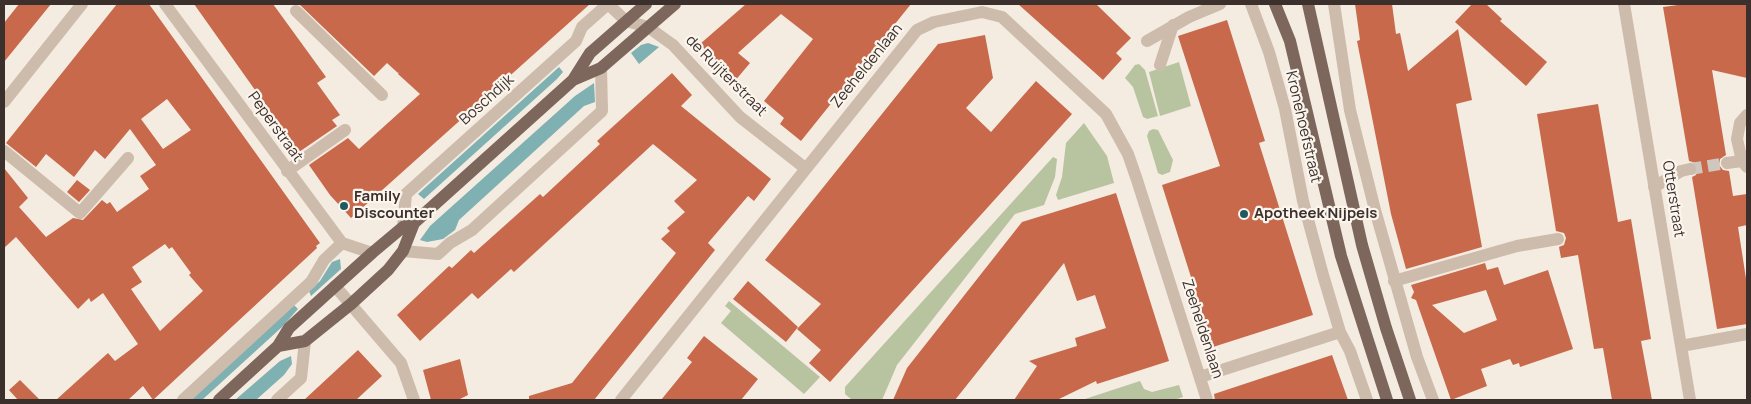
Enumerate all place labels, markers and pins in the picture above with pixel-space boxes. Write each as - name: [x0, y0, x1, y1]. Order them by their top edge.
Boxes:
- place label: Family Discounter: [354, 188, 434, 223]
- marker: Family Discounter: [338, 200, 350, 212]
- place label: Apotheek Nijpels: [1254, 205, 1377, 223]
- marker: Apotheek Nijpels: [1238, 208, 1250, 220]

